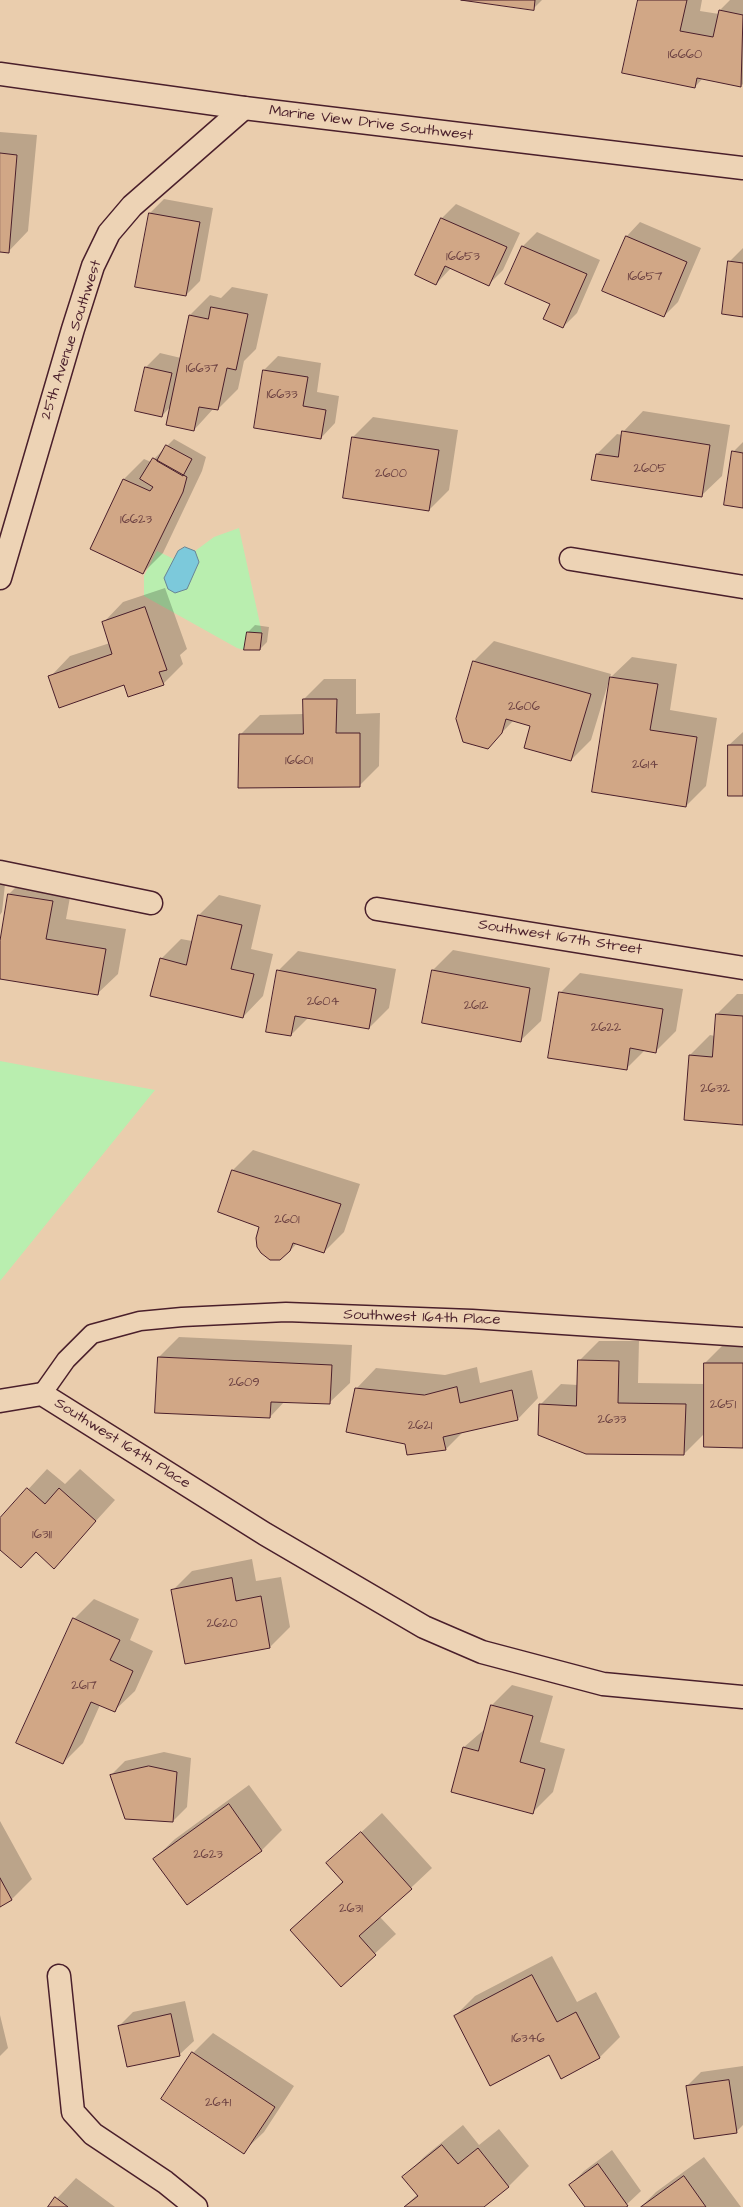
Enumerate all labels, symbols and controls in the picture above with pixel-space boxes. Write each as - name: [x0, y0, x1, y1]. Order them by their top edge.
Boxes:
- house number: 16660: [668, 47, 702, 63]
- street label: Marine View Drive Southwest: [268, 103, 474, 145]
- house number: 16653: [446, 249, 480, 265]
- street label: 25th Avenue Southwest: [38, 258, 106, 422]
- house number: 16657: [627, 269, 663, 285]
- house number: 16637: [186, 361, 218, 377]
- house number: 16633: [266, 387, 298, 403]
- house number: 2605: [634, 461, 666, 477]
- house number: 2600: [375, 466, 407, 482]
- house number: 16623: [120, 512, 152, 528]
- house number: 2606: [508, 699, 540, 715]
- house number: 16601: [285, 753, 313, 769]
- house number: 2614: [632, 757, 658, 773]
- street label: Southwest 167th Street: [477, 916, 643, 960]
- house number: 2604: [307, 994, 339, 1010]
- house number: 2612: [464, 998, 488, 1014]
- house number: 2622: [591, 1020, 621, 1036]
- house number: 2632: [700, 1081, 730, 1097]
- house number: 2601: [274, 1212, 300, 1228]
- street label: Southwest 164th Place: [343, 1306, 501, 1330]
- house number: 2609: [228, 1375, 260, 1391]
- street label: Southwest 164th Place: [51, 1395, 193, 1493]
- house number: 2651: [710, 1397, 736, 1413]
- house number: 2633: [598, 1412, 626, 1428]
- house number: 2621: [408, 1418, 432, 1434]
- house number: 16311: [32, 1527, 52, 1543]
- house number: 2620: [206, 1616, 238, 1632]
- house number: 2617: [71, 1678, 97, 1694]
- house number: 2623: [193, 1847, 223, 1863]
- house number: 2631: [339, 1901, 363, 1917]
- house number: 16346: [511, 2031, 545, 2047]
- house number: 2641: [205, 2095, 231, 2111]

